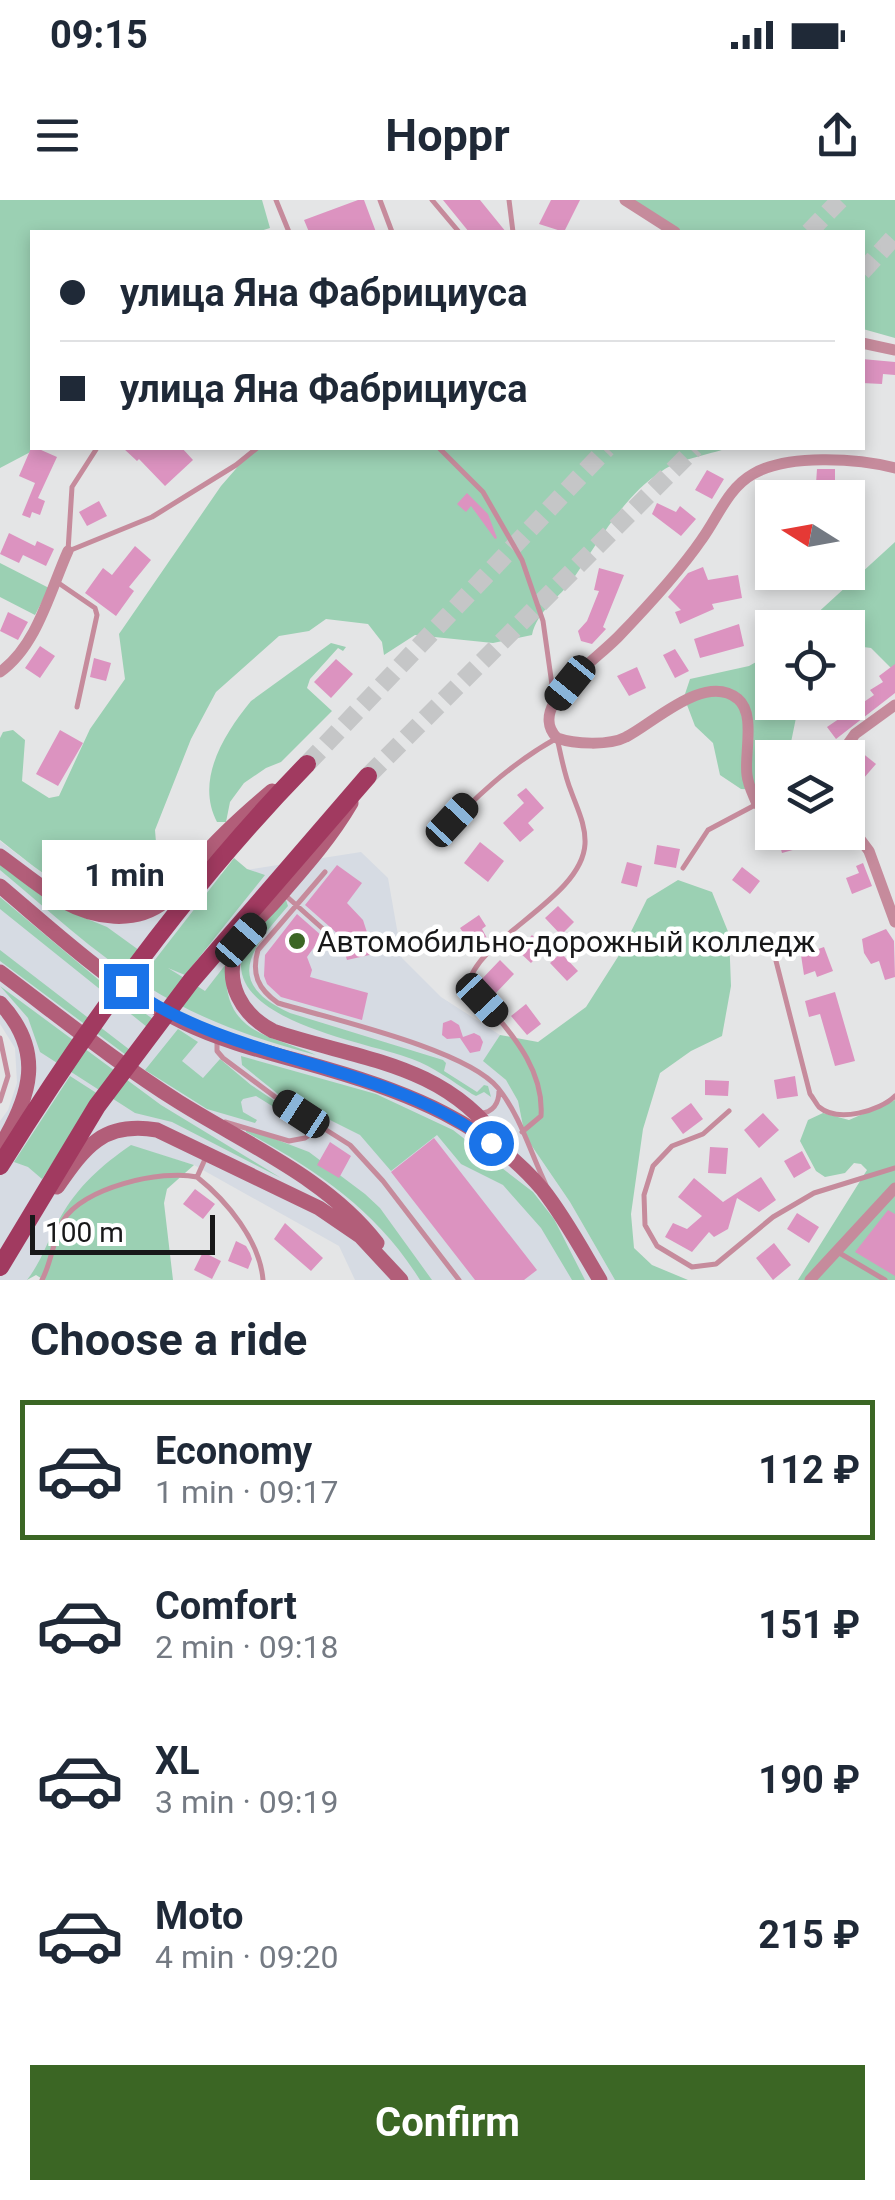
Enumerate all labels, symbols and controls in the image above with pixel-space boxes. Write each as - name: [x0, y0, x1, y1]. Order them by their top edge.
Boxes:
- text: 09:15: [50, 13, 148, 57]
- icon: menu: [30, 108, 85, 163]
- icon: share: [810, 108, 865, 163]
- text: Hoppr: [385, 109, 510, 162]
- text: улица Яна Фабрициуса: [120, 271, 527, 315]
- text: улица Яна Фабрициуса: [120, 367, 527, 411]
- north arrow: [755, 480, 865, 590]
- map controls: [755, 480, 865, 850]
- button: locate: [755, 610, 865, 720]
- car: [539, 650, 601, 716]
- button: layers: [755, 740, 865, 850]
- car: [421, 788, 483, 852]
- callout: 1 min: [44, 841, 208, 911]
- text: 1 min: [84, 856, 165, 894]
- car: [210, 908, 272, 972]
- place label: Автомобильно-дорожный колледж: [317, 924, 816, 959]
- marker: Автомобильно-дорожный колледж: [286, 930, 308, 952]
- route end: [104, 964, 149, 1009]
- car: [451, 968, 513, 1032]
- car: [268, 1085, 334, 1143]
- route start: [469, 1121, 514, 1166]
- scale bar: [30, 1210, 215, 1254]
- text: 100 m: [45, 1216, 124, 1249]
- text: Choose a ride: [30, 1313, 307, 1366]
- icon: car: [35, 1425, 125, 1515]
- text: Economy: [155, 1429, 312, 1473]
- text: 112 ₽: [758, 1448, 860, 1492]
- text: 1 min · 09:17: [155, 1473, 338, 1511]
- icon: car: [35, 1580, 125, 1670]
- text: Comfort: [155, 1584, 297, 1628]
- text: 151 ₽: [758, 1603, 860, 1647]
- text: 2 min · 09:18: [155, 1628, 338, 1666]
- icon: car: [35, 1735, 125, 1825]
- text: XL: [155, 1739, 200, 1783]
- text: 190 ₽: [758, 1758, 860, 1802]
- text: 3 min · 09:19: [155, 1783, 338, 1821]
- icon: car: [35, 1890, 125, 1980]
- text: Moto: [155, 1894, 244, 1938]
- text: 215 ₽: [758, 1913, 860, 1957]
- text: 4 min · 09:20: [155, 1938, 338, 1976]
- button: Confirm: [30, 2065, 865, 2180]

